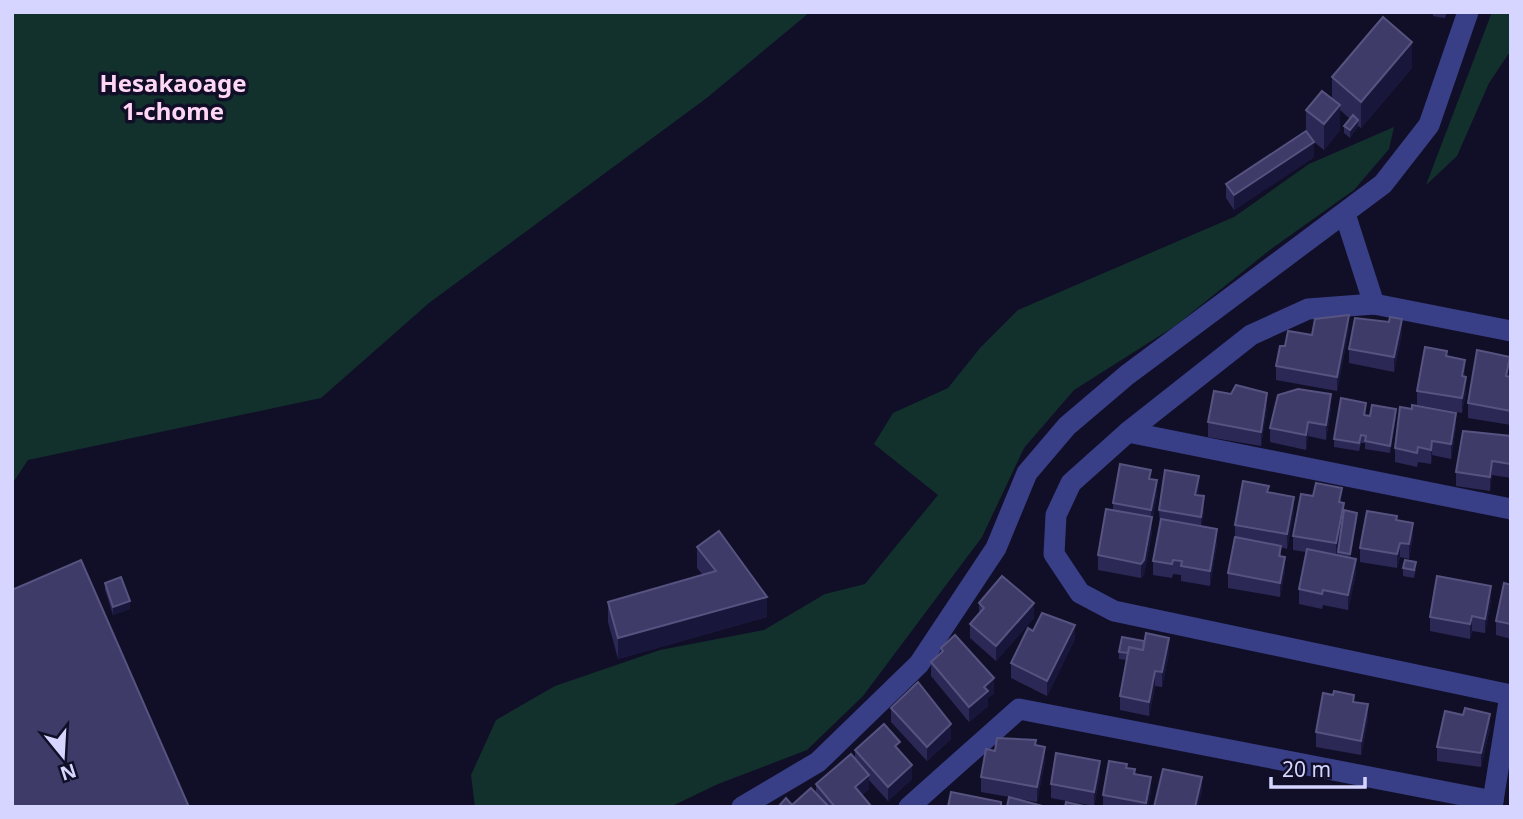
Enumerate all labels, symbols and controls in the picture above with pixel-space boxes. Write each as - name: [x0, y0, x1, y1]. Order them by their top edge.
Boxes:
- district label: Hesakaoage 1-chome: [99, 66, 247, 127]
- north arrow: [28, 721, 98, 791]
- scale bar: [1271, 746, 1366, 790]
- text: 20 m: [1282, 755, 1331, 783]
- text: N: [57, 757, 80, 787]

